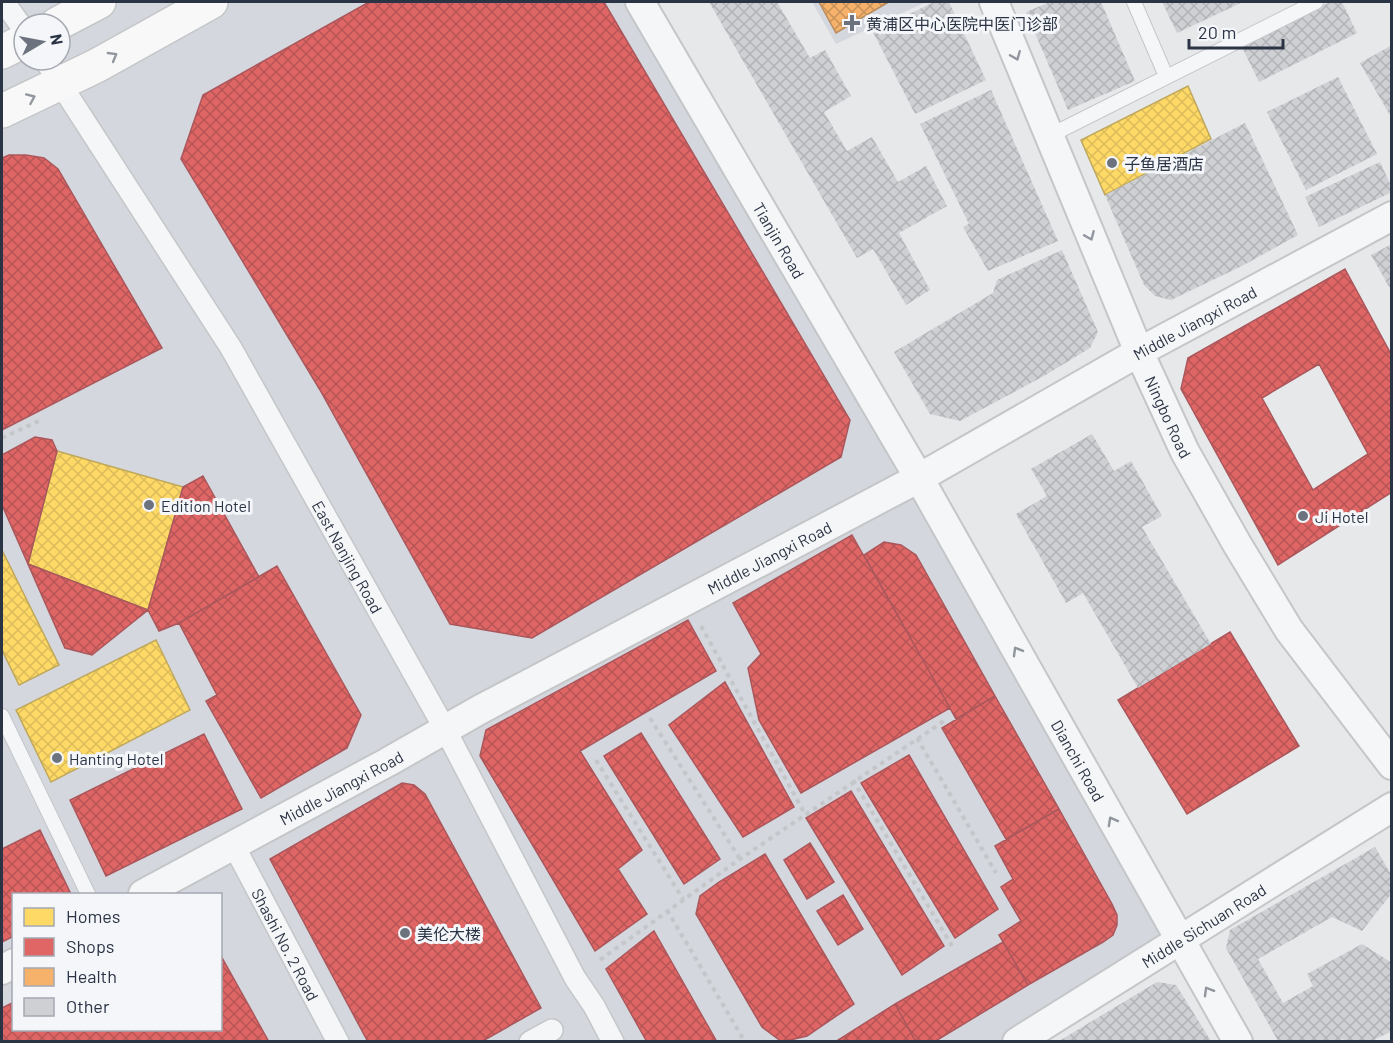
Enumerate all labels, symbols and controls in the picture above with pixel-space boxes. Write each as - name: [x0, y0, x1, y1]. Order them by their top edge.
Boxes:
- north arrow: [12, 12, 72, 72]
- scale bar: [1189, 12, 1284, 50]
- marker: 黄浦区中心医院中医门诊部: [843, 14, 861, 32]
- place label: 黄浦区中心医院中医门诊部: [866, 14, 1058, 33]
- text: 20 m: [1198, 21, 1236, 43]
- text: N: [47, 32, 68, 46]
- one-way arrow: [1009, 49, 1021, 60]
- one-way arrow: [107, 52, 117, 64]
- one-way arrow: [25, 93, 36, 105]
- place label: 子鱼居酒店: [1124, 154, 1204, 173]
- marker: 子鱼居酒店: [1105, 156, 1119, 170]
- street label: Tianjin Road: [750, 199, 809, 282]
- one-way arrow: [1083, 230, 1095, 241]
- street label: Middle Jiangxi Road: [1129, 281, 1260, 363]
- street label: Ningbo Road: [1142, 373, 1196, 461]
- place label: Edition Hotel: [161, 496, 251, 515]
- street label: East Nanjing Road: [309, 497, 387, 616]
- marker: Edition Hotel: [142, 498, 156, 512]
- place label: Ji Hotel: [1315, 507, 1368, 526]
- marker: Ji Hotel: [1296, 509, 1310, 523]
- street label: Middle Jiangxi Road: [704, 517, 834, 598]
- one-way arrow: [1013, 647, 1024, 657]
- street label: Dianchi Road: [1048, 716, 1109, 804]
- street label: Middle Jiangxi Road: [276, 746, 406, 828]
- place label: Hanting Hotel: [69, 749, 163, 768]
- marker: Hanting Hotel: [50, 751, 64, 765]
- one-way arrow: [1108, 817, 1120, 827]
- street label: Middle Sichuan Road: [1138, 879, 1269, 971]
- street label: Shashi No. 2 Road: [249, 885, 323, 1003]
- legend: [12, 893, 222, 1031]
- text: Homes: [66, 905, 120, 927]
- place label: 美伦大楼: [417, 924, 481, 943]
- marker: 美伦大楼: [398, 926, 412, 940]
- text: Shops: [66, 935, 115, 957]
- text: Health: [66, 965, 117, 987]
- one-way arrow: [1204, 987, 1216, 997]
- text: Other: [66, 995, 110, 1017]

